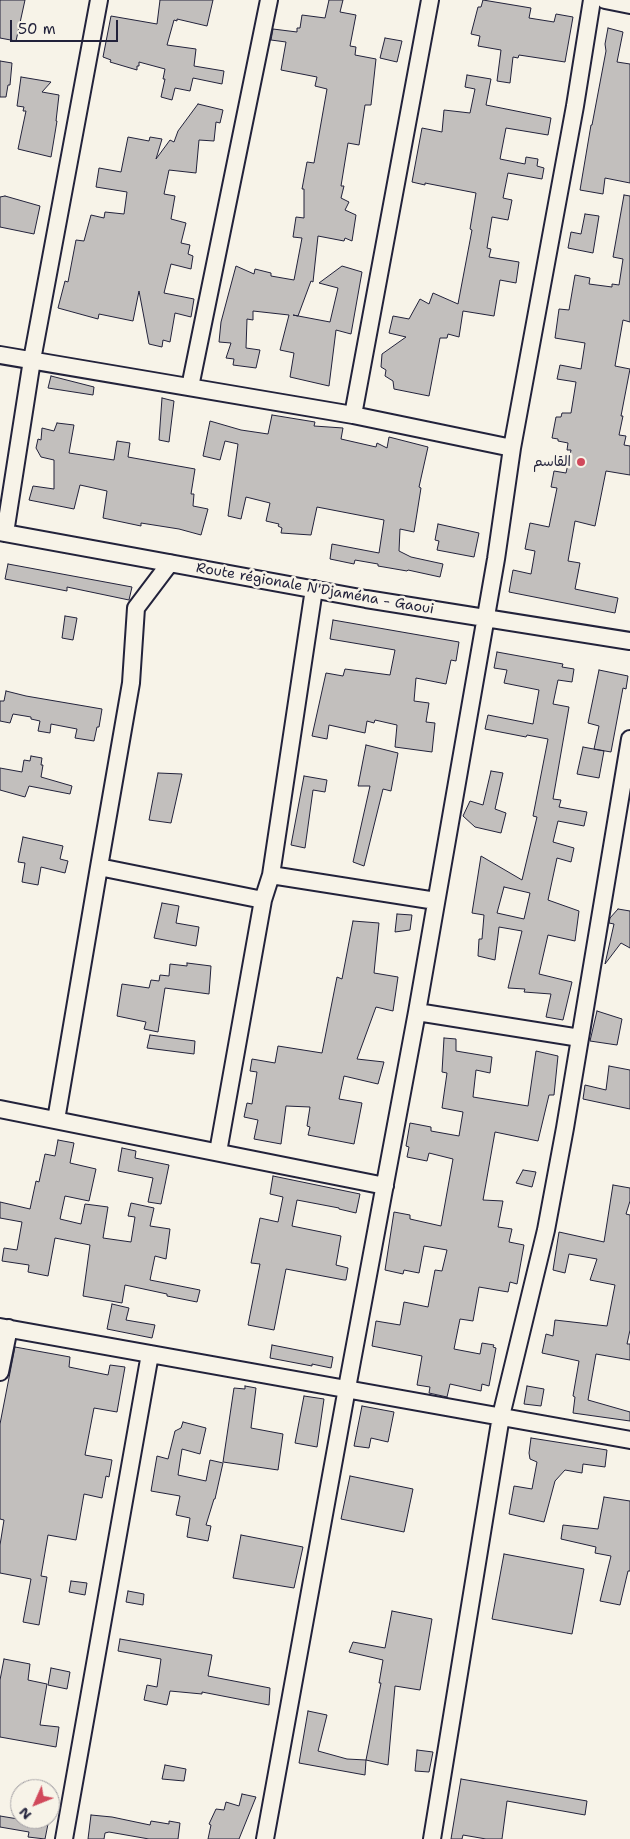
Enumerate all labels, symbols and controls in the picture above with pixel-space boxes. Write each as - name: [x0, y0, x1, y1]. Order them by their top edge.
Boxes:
- scale bar: [12, 10, 120, 42]
- text: 50 m: [18, 19, 56, 39]
- place label: القاسم: [533, 454, 571, 470]
- marker: القاسم: [575, 456, 587, 468]
- street label: Route régionale N'Djaména - Gaoui: [195, 560, 435, 618]
- north arrow: [10, 1779, 60, 1829]
- text: N: [15, 1803, 35, 1824]

